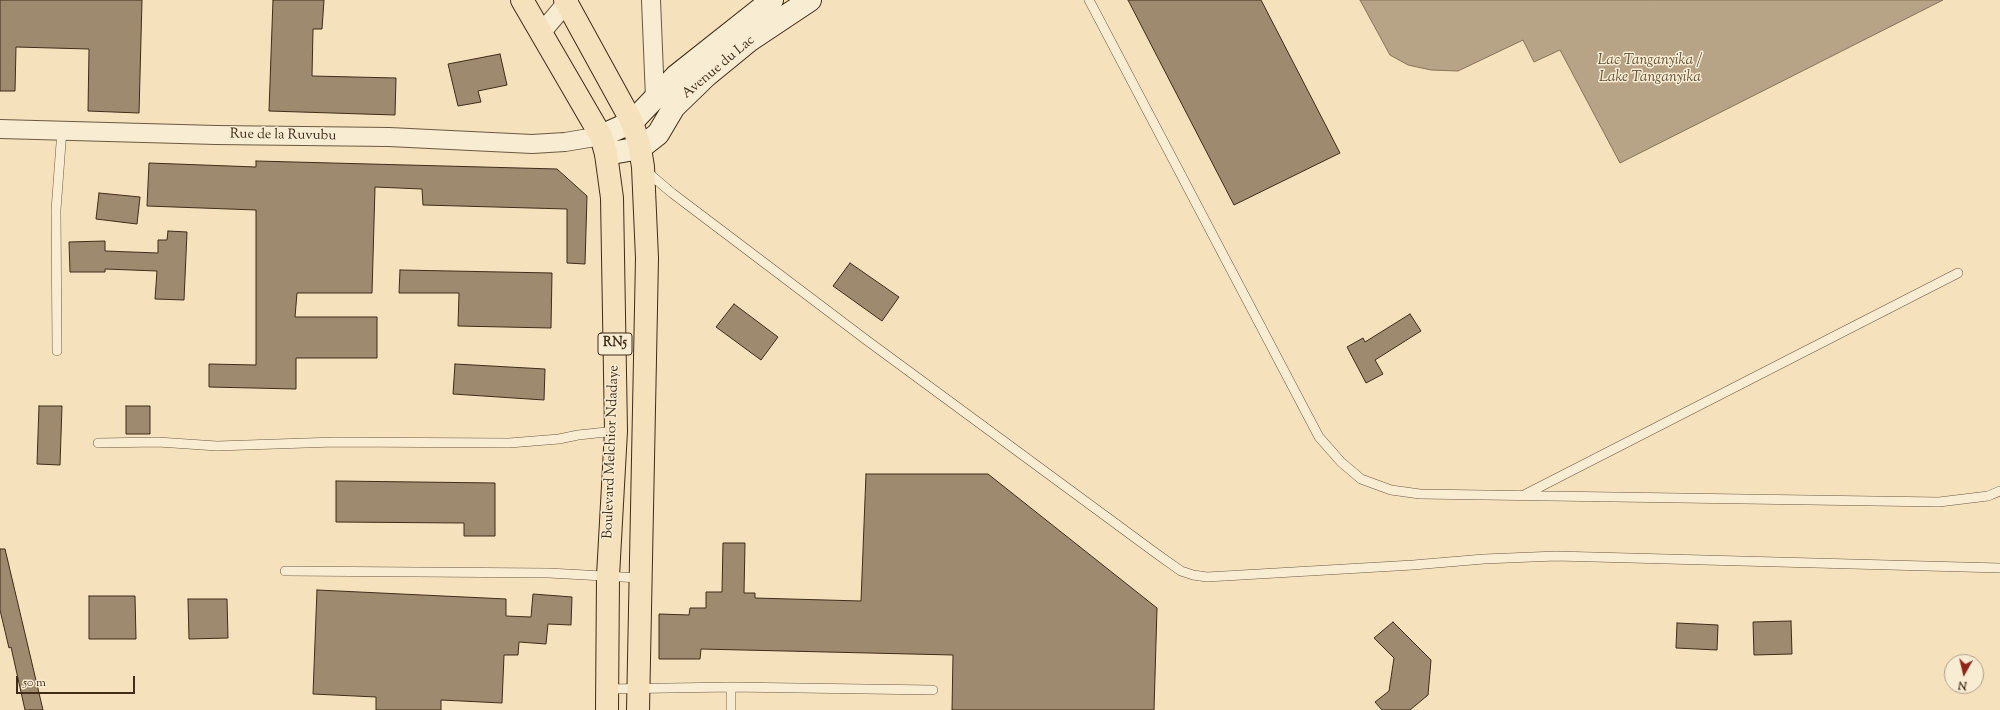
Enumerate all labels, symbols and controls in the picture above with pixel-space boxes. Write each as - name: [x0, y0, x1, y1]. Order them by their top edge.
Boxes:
- street label: Avenue du Lac: [679, 33, 759, 103]
- water label: Lac Tanganyika / Lake Tanganyika: [1597, 52, 1703, 87]
- street label: Rue de la Ruvubu: [230, 127, 336, 145]
- road number: RN5: [598, 333, 632, 355]
- street label: Boulevard Melchior Ndadaye: [601, 365, 623, 539]
- north arrow: [1944, 654, 1984, 694]
- scale bar: [18, 668, 137, 694]
- text: 50 m: [23, 674, 46, 692]
- text: N: [1957, 676, 1968, 693]

